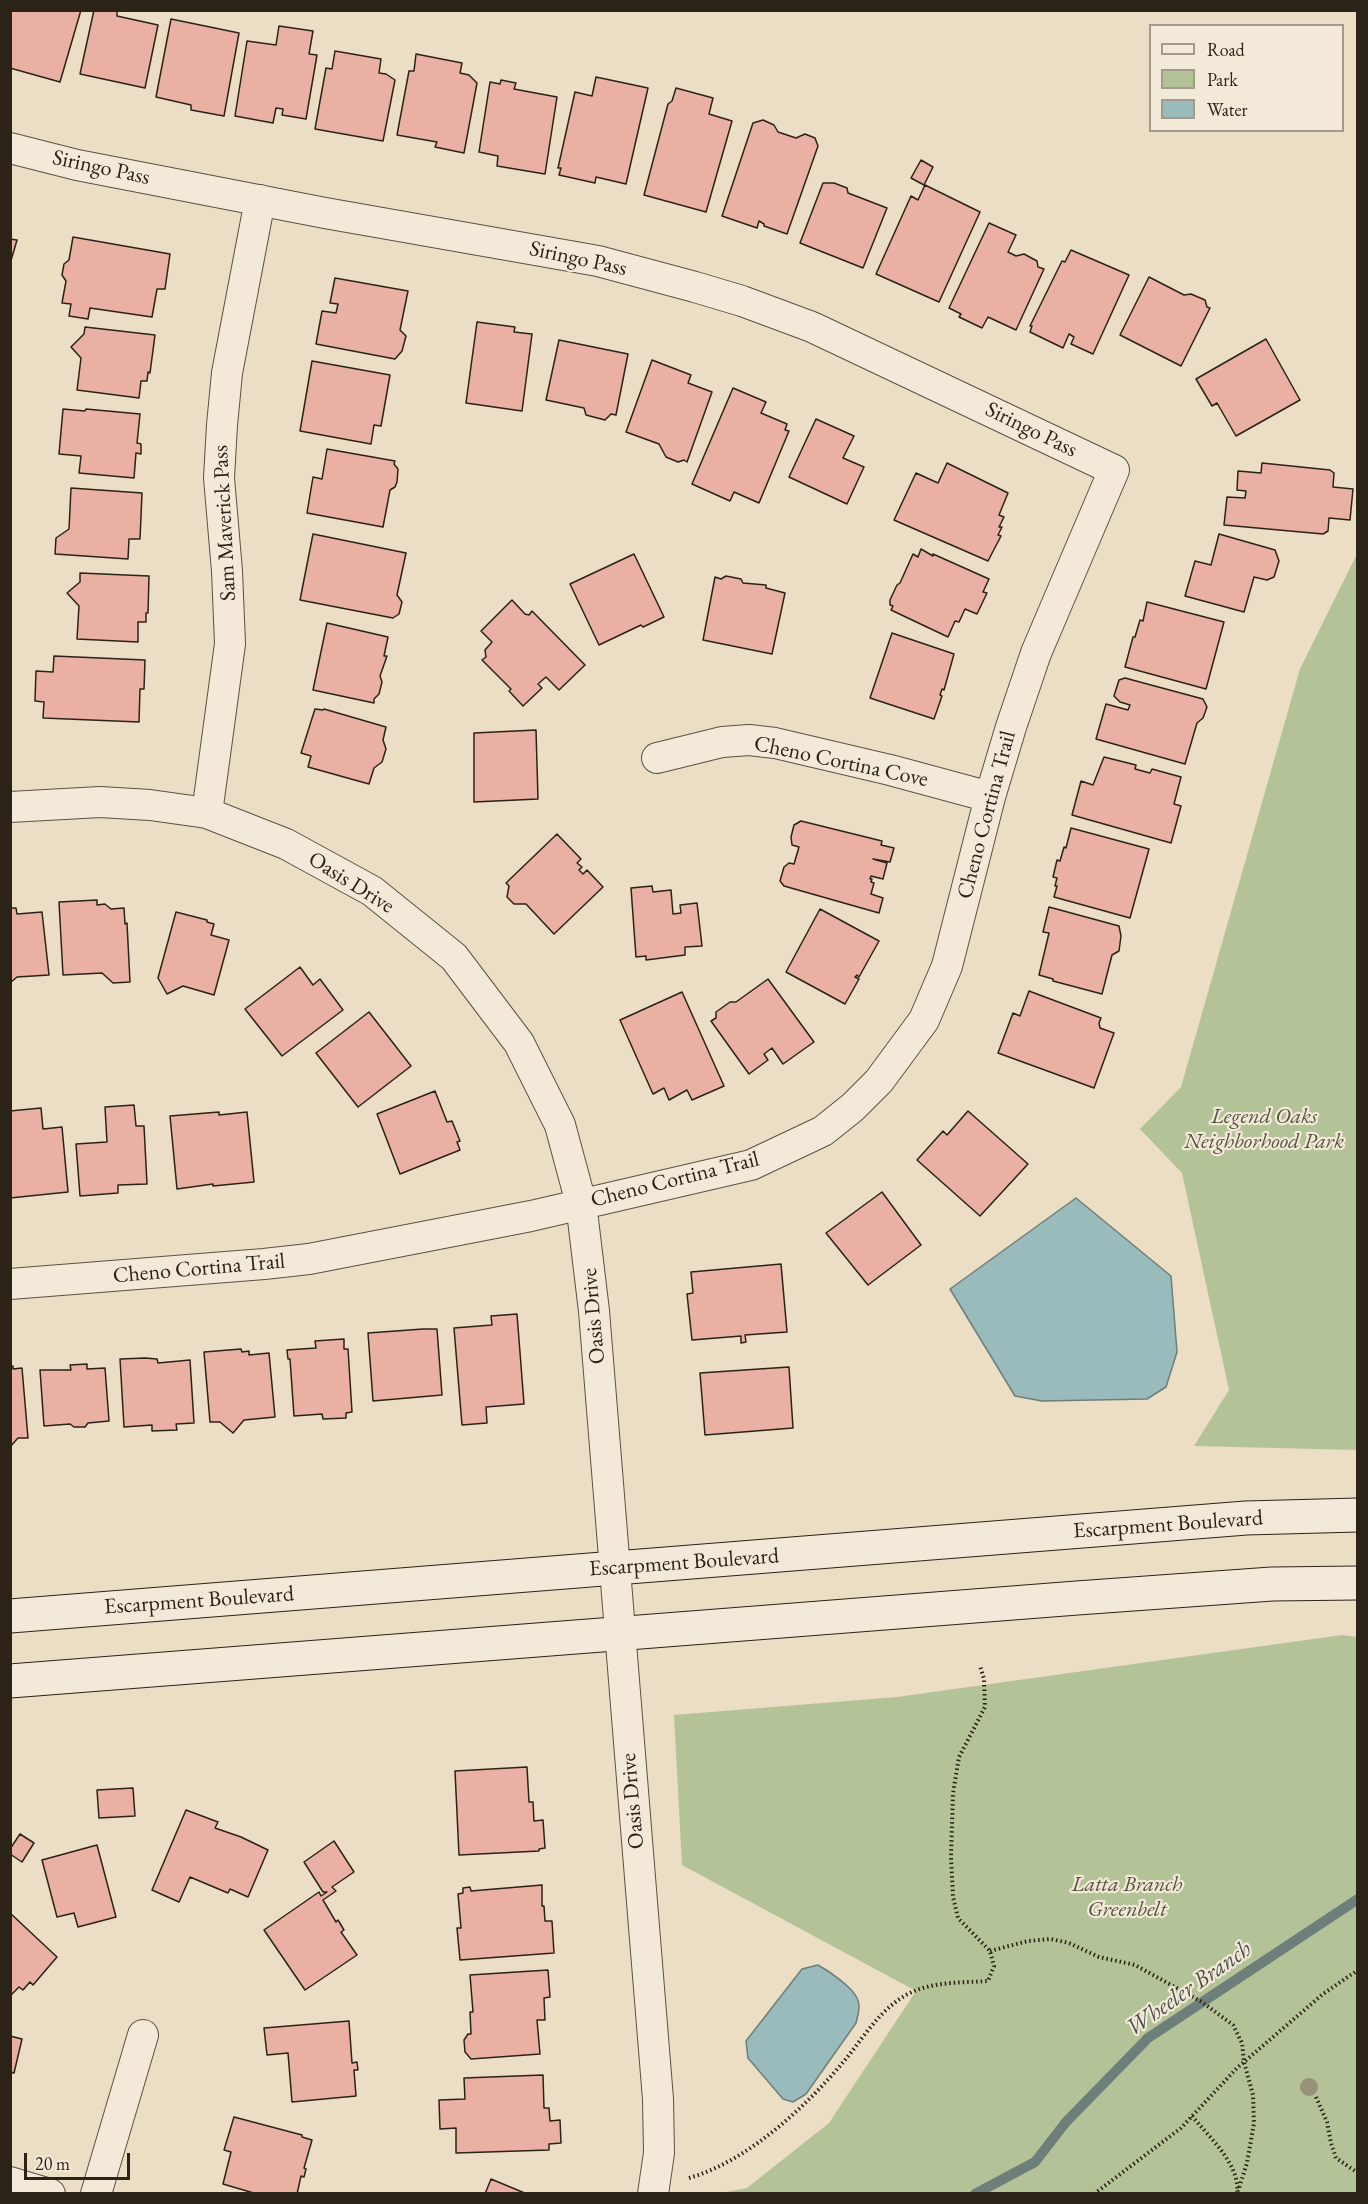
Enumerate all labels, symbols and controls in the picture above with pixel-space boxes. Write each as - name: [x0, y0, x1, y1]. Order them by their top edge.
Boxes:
- legend: [1149, 24, 1344, 132]
- text: Road: [1207, 38, 1245, 61]
- text: Park: [1207, 68, 1238, 91]
- text: Water: [1207, 98, 1248, 121]
- street label: Siringo Pass: [50, 145, 152, 191]
- street label: Siringo Pass: [527, 236, 629, 282]
- street label: Siringo Pass: [981, 396, 1081, 464]
- street label: Sam Maverick Pass: [208, 444, 242, 602]
- street label: Cheno Cortina Trail: [952, 728, 1022, 902]
- street label: Cheno Cortina Cove: [752, 731, 930, 793]
- street label: Oasis Drive: [303, 846, 399, 920]
- park label: Legend Oaks Neighborhood Park: [1184, 1104, 1344, 1156]
- street label: Cheno Cortina Trail: [588, 1146, 762, 1214]
- street label: Cheno Cortina Trail: [112, 1248, 286, 1290]
- street label: Oasis Drive: [577, 1267, 611, 1365]
- street label: Escarpment Boulevard: [1072, 1505, 1264, 1545]
- street label: Escarpment Boulevard: [588, 1543, 780, 1583]
- street label: Escarpment Boulevard: [103, 1581, 295, 1621]
- street label: Oasis Drive: [616, 1752, 650, 1850]
- park label: Latta Branch Greenbelt: [1072, 1872, 1182, 1924]
- water label: Wheeler Branch: [1121, 1935, 1257, 2043]
- scale bar: [27, 2141, 134, 2179]
- text: 20 m: [35, 2152, 70, 2175]

